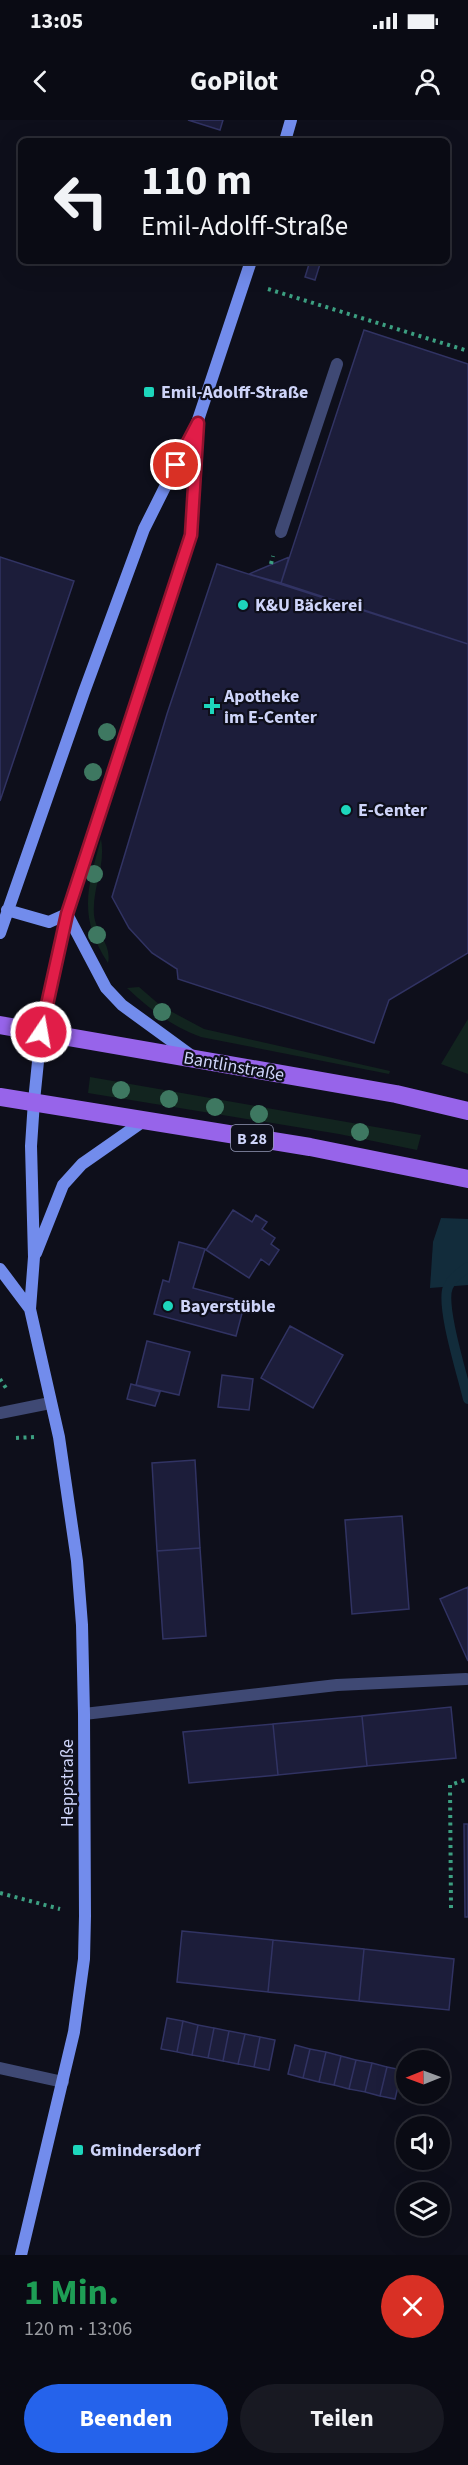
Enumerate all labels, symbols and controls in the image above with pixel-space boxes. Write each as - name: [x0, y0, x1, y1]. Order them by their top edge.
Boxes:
- text: 13:05: [30, 5, 83, 37]
- text: GoPilot: [190, 62, 278, 101]
- icon: back: [24, 65, 57, 98]
- icon: person: [411, 65, 444, 98]
- text: 110 m: [141, 151, 252, 211]
- icon: left: [42, 162, 120, 240]
- text: Emil-Adolff-Straße: [141, 207, 348, 246]
- place label: Emil-Adolff-Straße: [161, 380, 308, 405]
- marker: Emil-Adolff-Straße: [142, 385, 156, 399]
- pin: [150, 439, 201, 490]
- icon: arrive: [159, 448, 192, 481]
- place label: K&U Bäckerei: [255, 593, 362, 618]
- marker: K&U Bäckerei: [236, 598, 250, 612]
- place label: Apotheke im E-Center: [223, 684, 318, 730]
- marker: Apotheke im E-Center: [205, 699, 219, 713]
- place label: E-Center: [358, 798, 428, 823]
- marker: E-Center: [339, 803, 353, 817]
- position arrow: [9, 1000, 73, 1064]
- street label: Bantlinstraße: [182, 1045, 286, 1088]
- road number: B 28: [231, 1125, 273, 1151]
- place label: Bayerstüble: [180, 1294, 275, 1319]
- marker: Bayerstüble: [161, 1299, 175, 1313]
- street label: Heppstraße: [55, 1739, 80, 1827]
- north arrow: [396, 2050, 450, 2104]
- map controls: [396, 2050, 450, 2236]
- button: sound: [396, 2116, 450, 2170]
- place label: Gmindersdorf: [90, 2138, 201, 2163]
- marker: Gmindersdorf: [71, 2143, 85, 2157]
- button: layers: [396, 2182, 450, 2236]
- text: 1 Min.: [24, 2267, 119, 2318]
- button: close: [381, 2275, 444, 2338]
- text: 120 m · 13:06: [24, 2315, 132, 2343]
- button: Beenden: [24, 2384, 228, 2453]
- button: Teilen: [240, 2384, 444, 2453]

